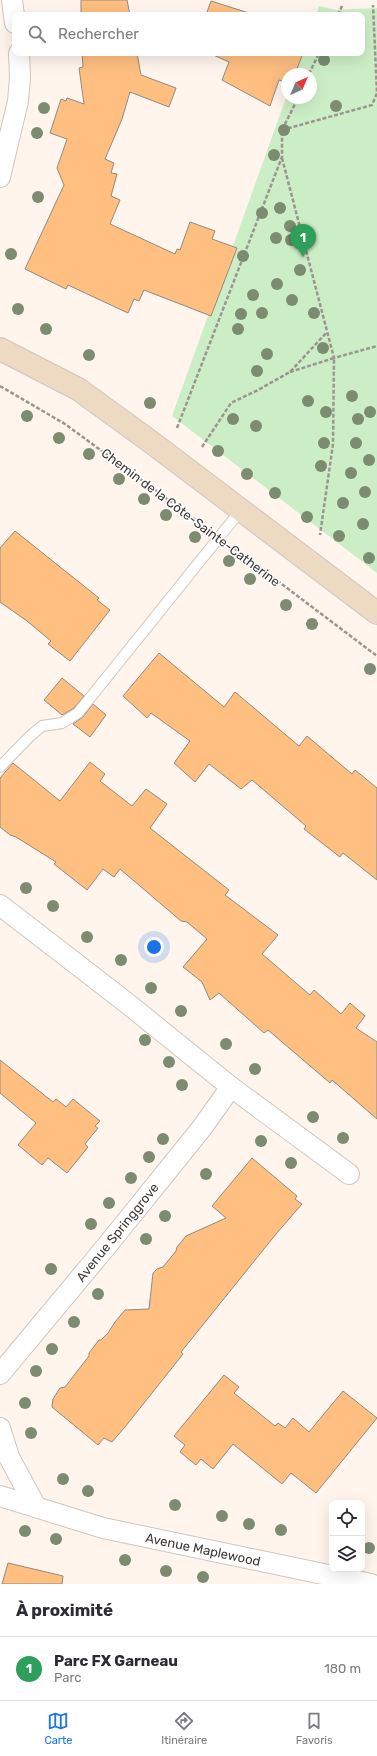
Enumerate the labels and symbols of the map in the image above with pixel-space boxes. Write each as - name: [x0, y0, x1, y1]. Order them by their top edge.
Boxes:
- north arrow: [281, 68, 317, 104]
- pin: 1: [290, 224, 316, 257]
- street label: Chemin de la Côte-Sainte-Catherine: [98, 445, 283, 590]
- your location: [144, 937, 164, 957]
- street label: Avenue Springgrove: [73, 1180, 162, 1285]
- street label: Avenue Maplewood: [144, 1530, 262, 1569]

